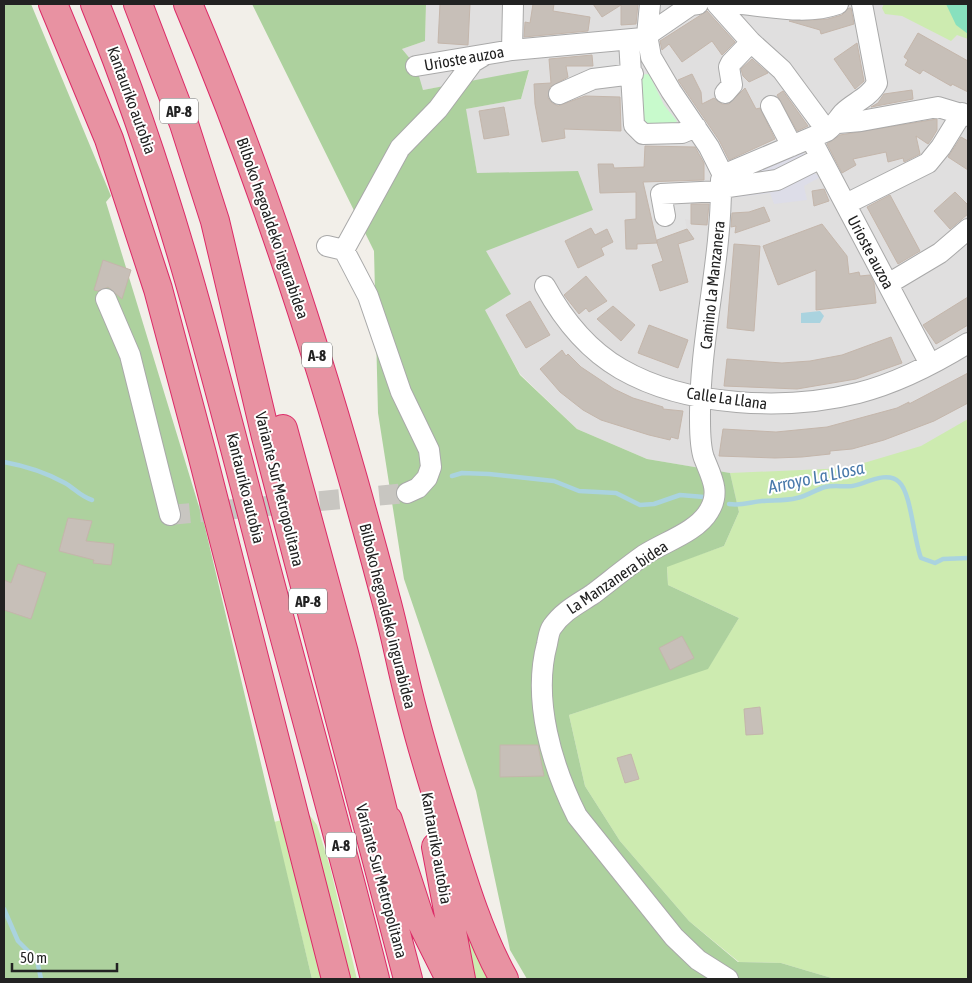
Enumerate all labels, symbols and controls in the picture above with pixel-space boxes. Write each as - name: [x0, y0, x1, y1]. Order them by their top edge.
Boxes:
- street label: Urioste auzoa: [423, 42, 505, 74]
- street label: Kantauriko autobia: [104, 44, 160, 156]
- road number: AP-8: [160, 98, 198, 124]
- street label: Bilboko hegoaldeko ingurabidea: [233, 135, 313, 321]
- street label: Urioste auzoa: [844, 212, 898, 292]
- street label: Camino La Manzanera: [696, 220, 728, 350]
- road number: A-8: [302, 342, 332, 368]
- street label: Calle La Llana: [685, 383, 769, 413]
- street label: Variante Sur Metropolitana: [251, 410, 308, 568]
- street label: Kantauriko autobia: [224, 431, 268, 545]
- water label: Arroyo La Llosa: [765, 456, 867, 498]
- street label: Bilboko hegoaldeko ingurabidea: [355, 521, 420, 711]
- street label: La Manzanera bidea: [563, 537, 671, 617]
- road number: AP-8: [289, 588, 327, 614]
- street label: Kantauriko autobia: [418, 791, 456, 905]
- street label: Variante Sur Metropolitana: [352, 802, 411, 960]
- road number: A-8: [326, 832, 356, 858]
- scale bar: [12, 940, 118, 972]
- text: 50 m: [20, 949, 47, 966]

